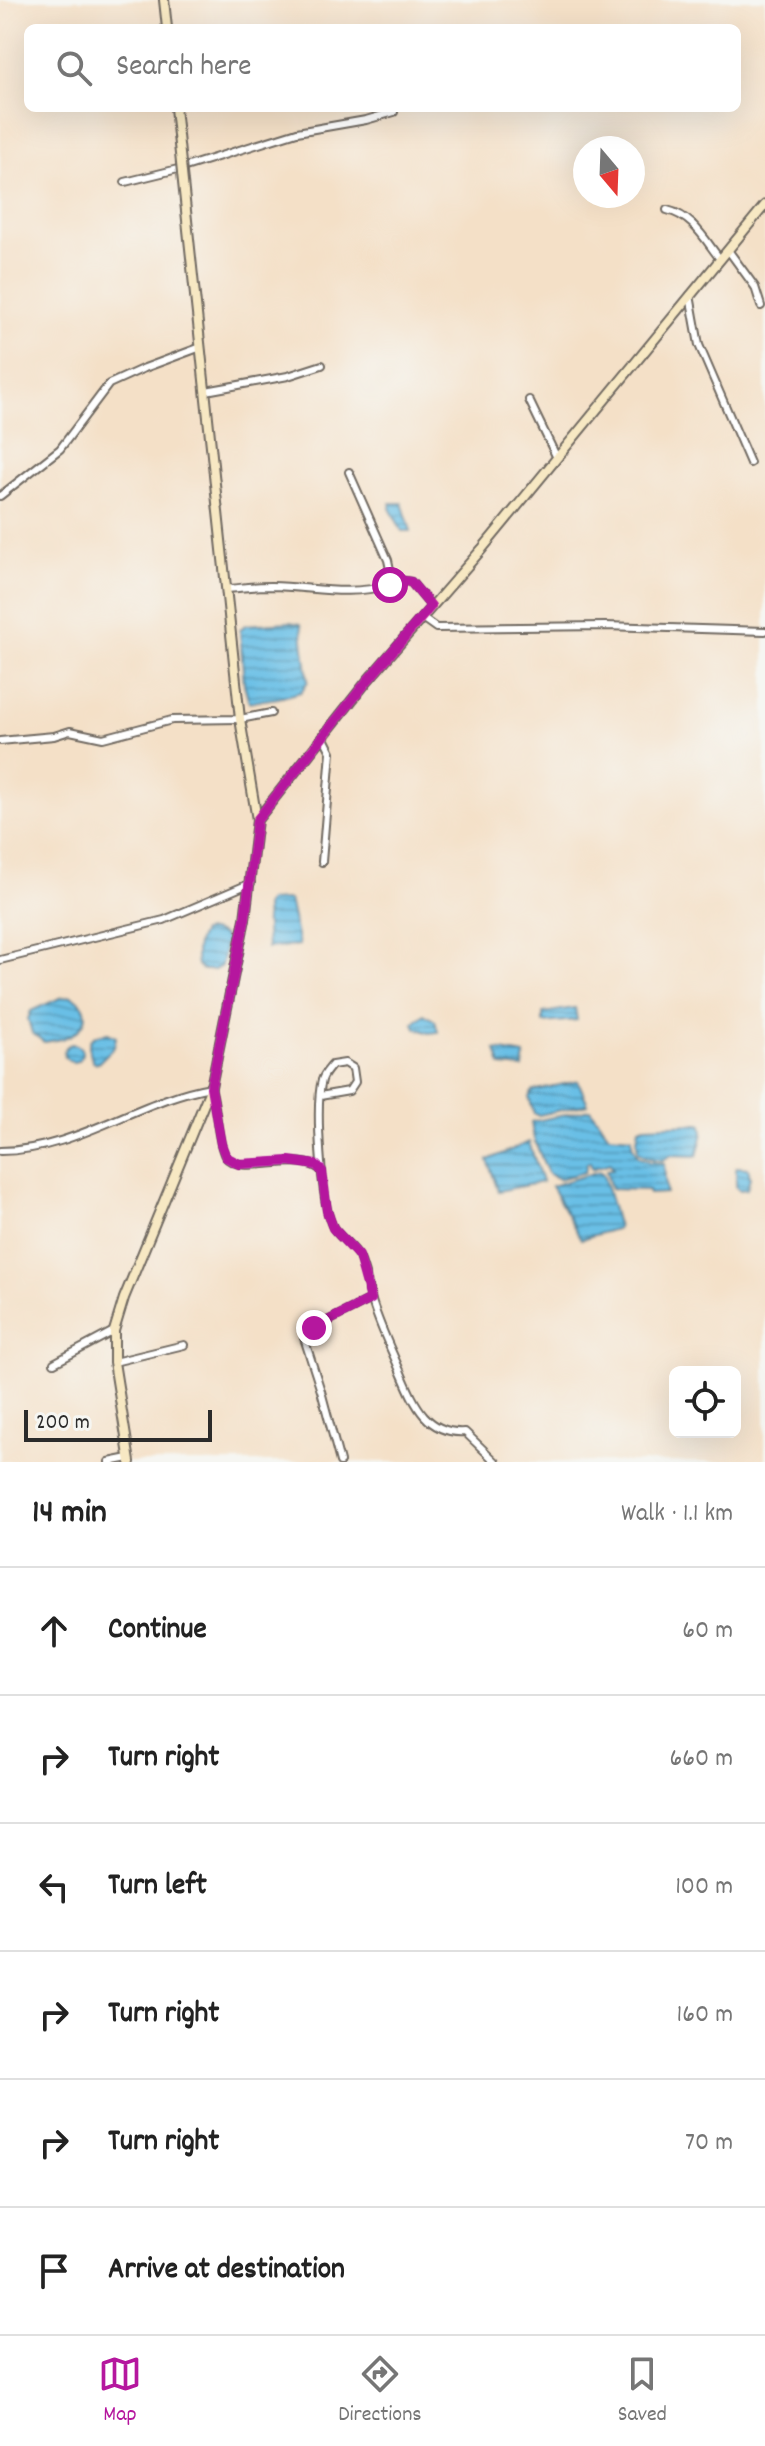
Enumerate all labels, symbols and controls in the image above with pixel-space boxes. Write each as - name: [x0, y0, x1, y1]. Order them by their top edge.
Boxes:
- search box: [24, 24, 741, 112]
- icon: search: [52, 46, 96, 90]
- text: Search here: [116, 47, 252, 90]
- north arrow: [573, 136, 645, 208]
- route start: [372, 567, 408, 603]
- route end: [296, 1310, 332, 1346]
- map controls: [669, 1366, 741, 1438]
- button: locate: [669, 1366, 741, 1438]
- scale bar: [24, 1406, 212, 1442]
- text: 200 m: [36, 1408, 90, 1439]
- text: 14 min: [32, 1490, 107, 1539]
- text: Walk · 1.1 km: [621, 1496, 733, 1533]
- icon: ahead: [32, 1609, 76, 1653]
- text: Continue: [108, 1610, 207, 1653]
- text: 60 m: [682, 1613, 733, 1650]
- icon: right: [32, 1737, 76, 1781]
- text: Turn right: [108, 1738, 219, 1781]
- text: 660 m: [670, 1741, 733, 1778]
- icon: left: [32, 1865, 76, 1909]
- text: Turn left: [108, 1866, 207, 1909]
- text: 100 m: [675, 1869, 733, 1906]
- icon: right: [32, 1993, 76, 2037]
- text: Turn right: [108, 1994, 219, 2037]
- text: 160 m: [677, 1997, 733, 2034]
- icon: right: [32, 2121, 76, 2165]
- text: Turn right: [108, 2122, 219, 2165]
- text: 70 m: [685, 2125, 733, 2162]
- icon: arrive: [32, 2249, 76, 2293]
- text: Arrive at destination: [108, 2250, 345, 2293]
- tab: Map: [98, 2352, 142, 2431]
- tab: Directions: [338, 2352, 422, 2431]
- tab: Saved: [618, 2352, 667, 2431]

